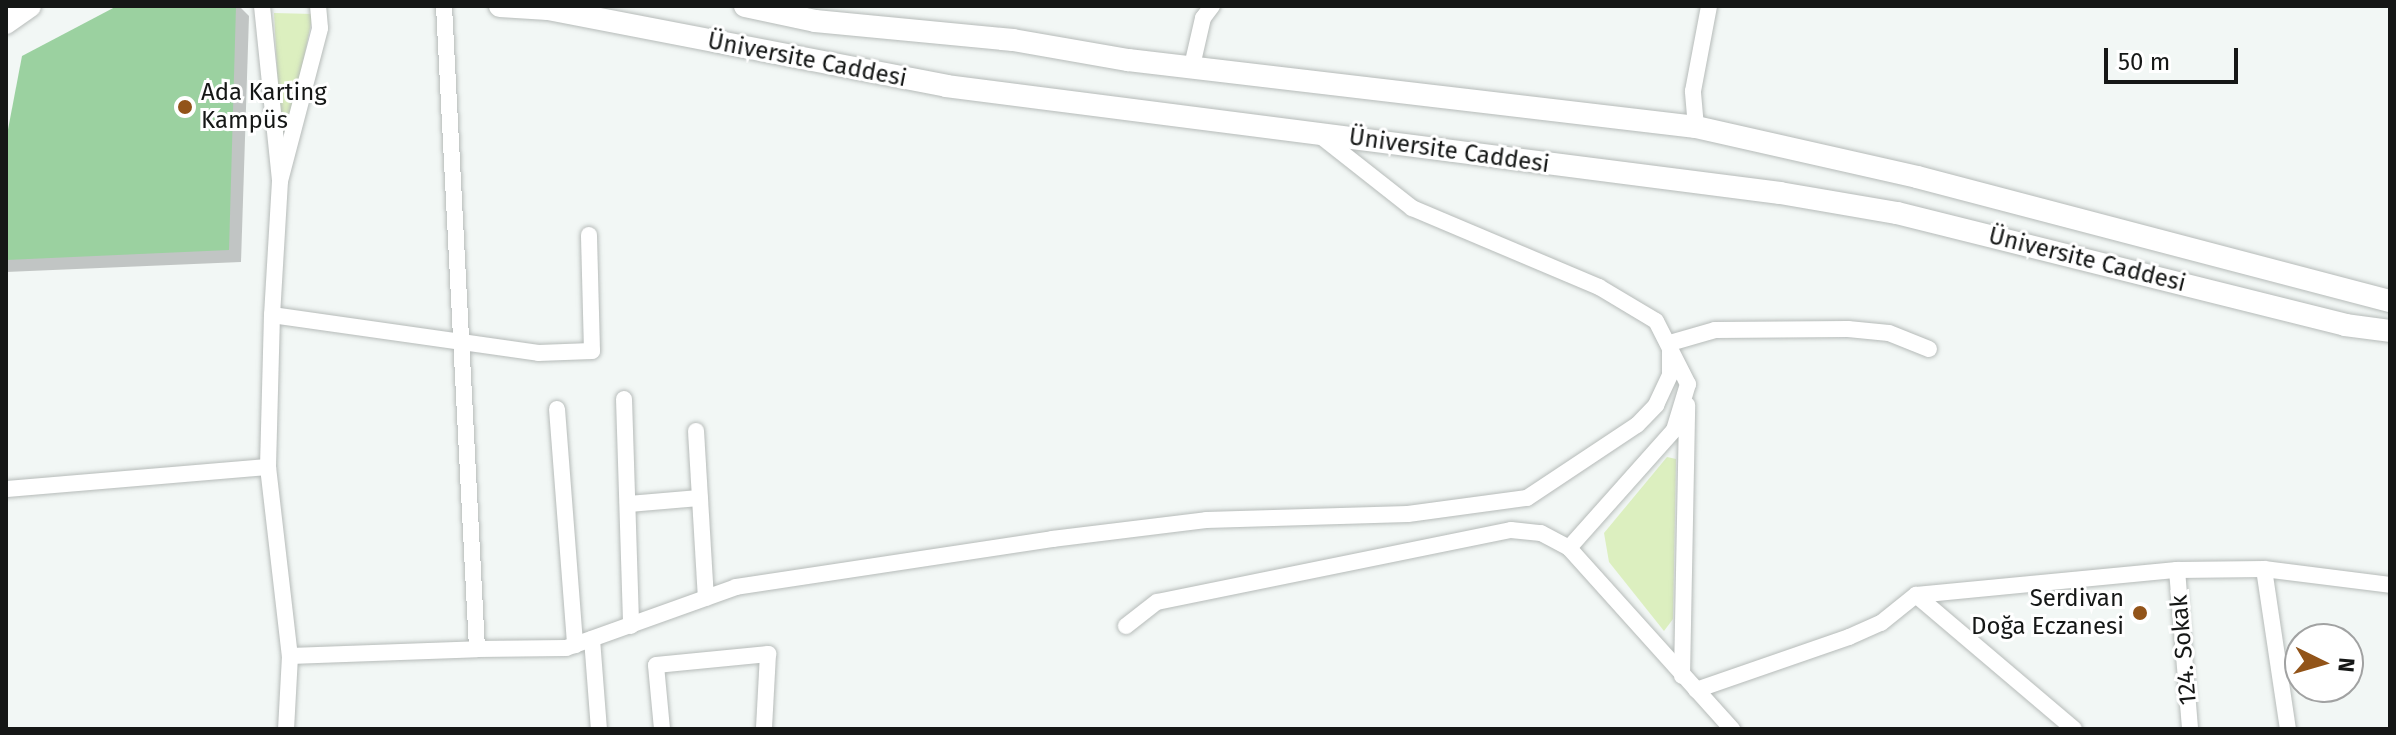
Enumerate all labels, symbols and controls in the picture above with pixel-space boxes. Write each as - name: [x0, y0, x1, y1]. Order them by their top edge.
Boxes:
- street label: Üniversite Caddesi: [705, 27, 909, 93]
- scale bar: [2108, 32, 2242, 82]
- text: 50 m: [2118, 48, 2170, 76]
- place label: Ada Karting Kampüs: [201, 79, 327, 135]
- marker: Ada Karting Kampüs: [176, 98, 194, 116]
- street label: Üniversite Caddesi: [1347, 123, 1551, 179]
- street label: Üniversite Caddesi: [1985, 222, 2189, 298]
- place label: Serdivan Doğa Eczanesi: [1971, 585, 2124, 641]
- street label: 124. Sokak: [2165, 594, 2203, 706]
- marker: Serdivan Doğa Eczanesi: [2131, 604, 2149, 622]
- north arrow: [2284, 623, 2364, 703]
- text: N: [2332, 657, 2360, 673]

